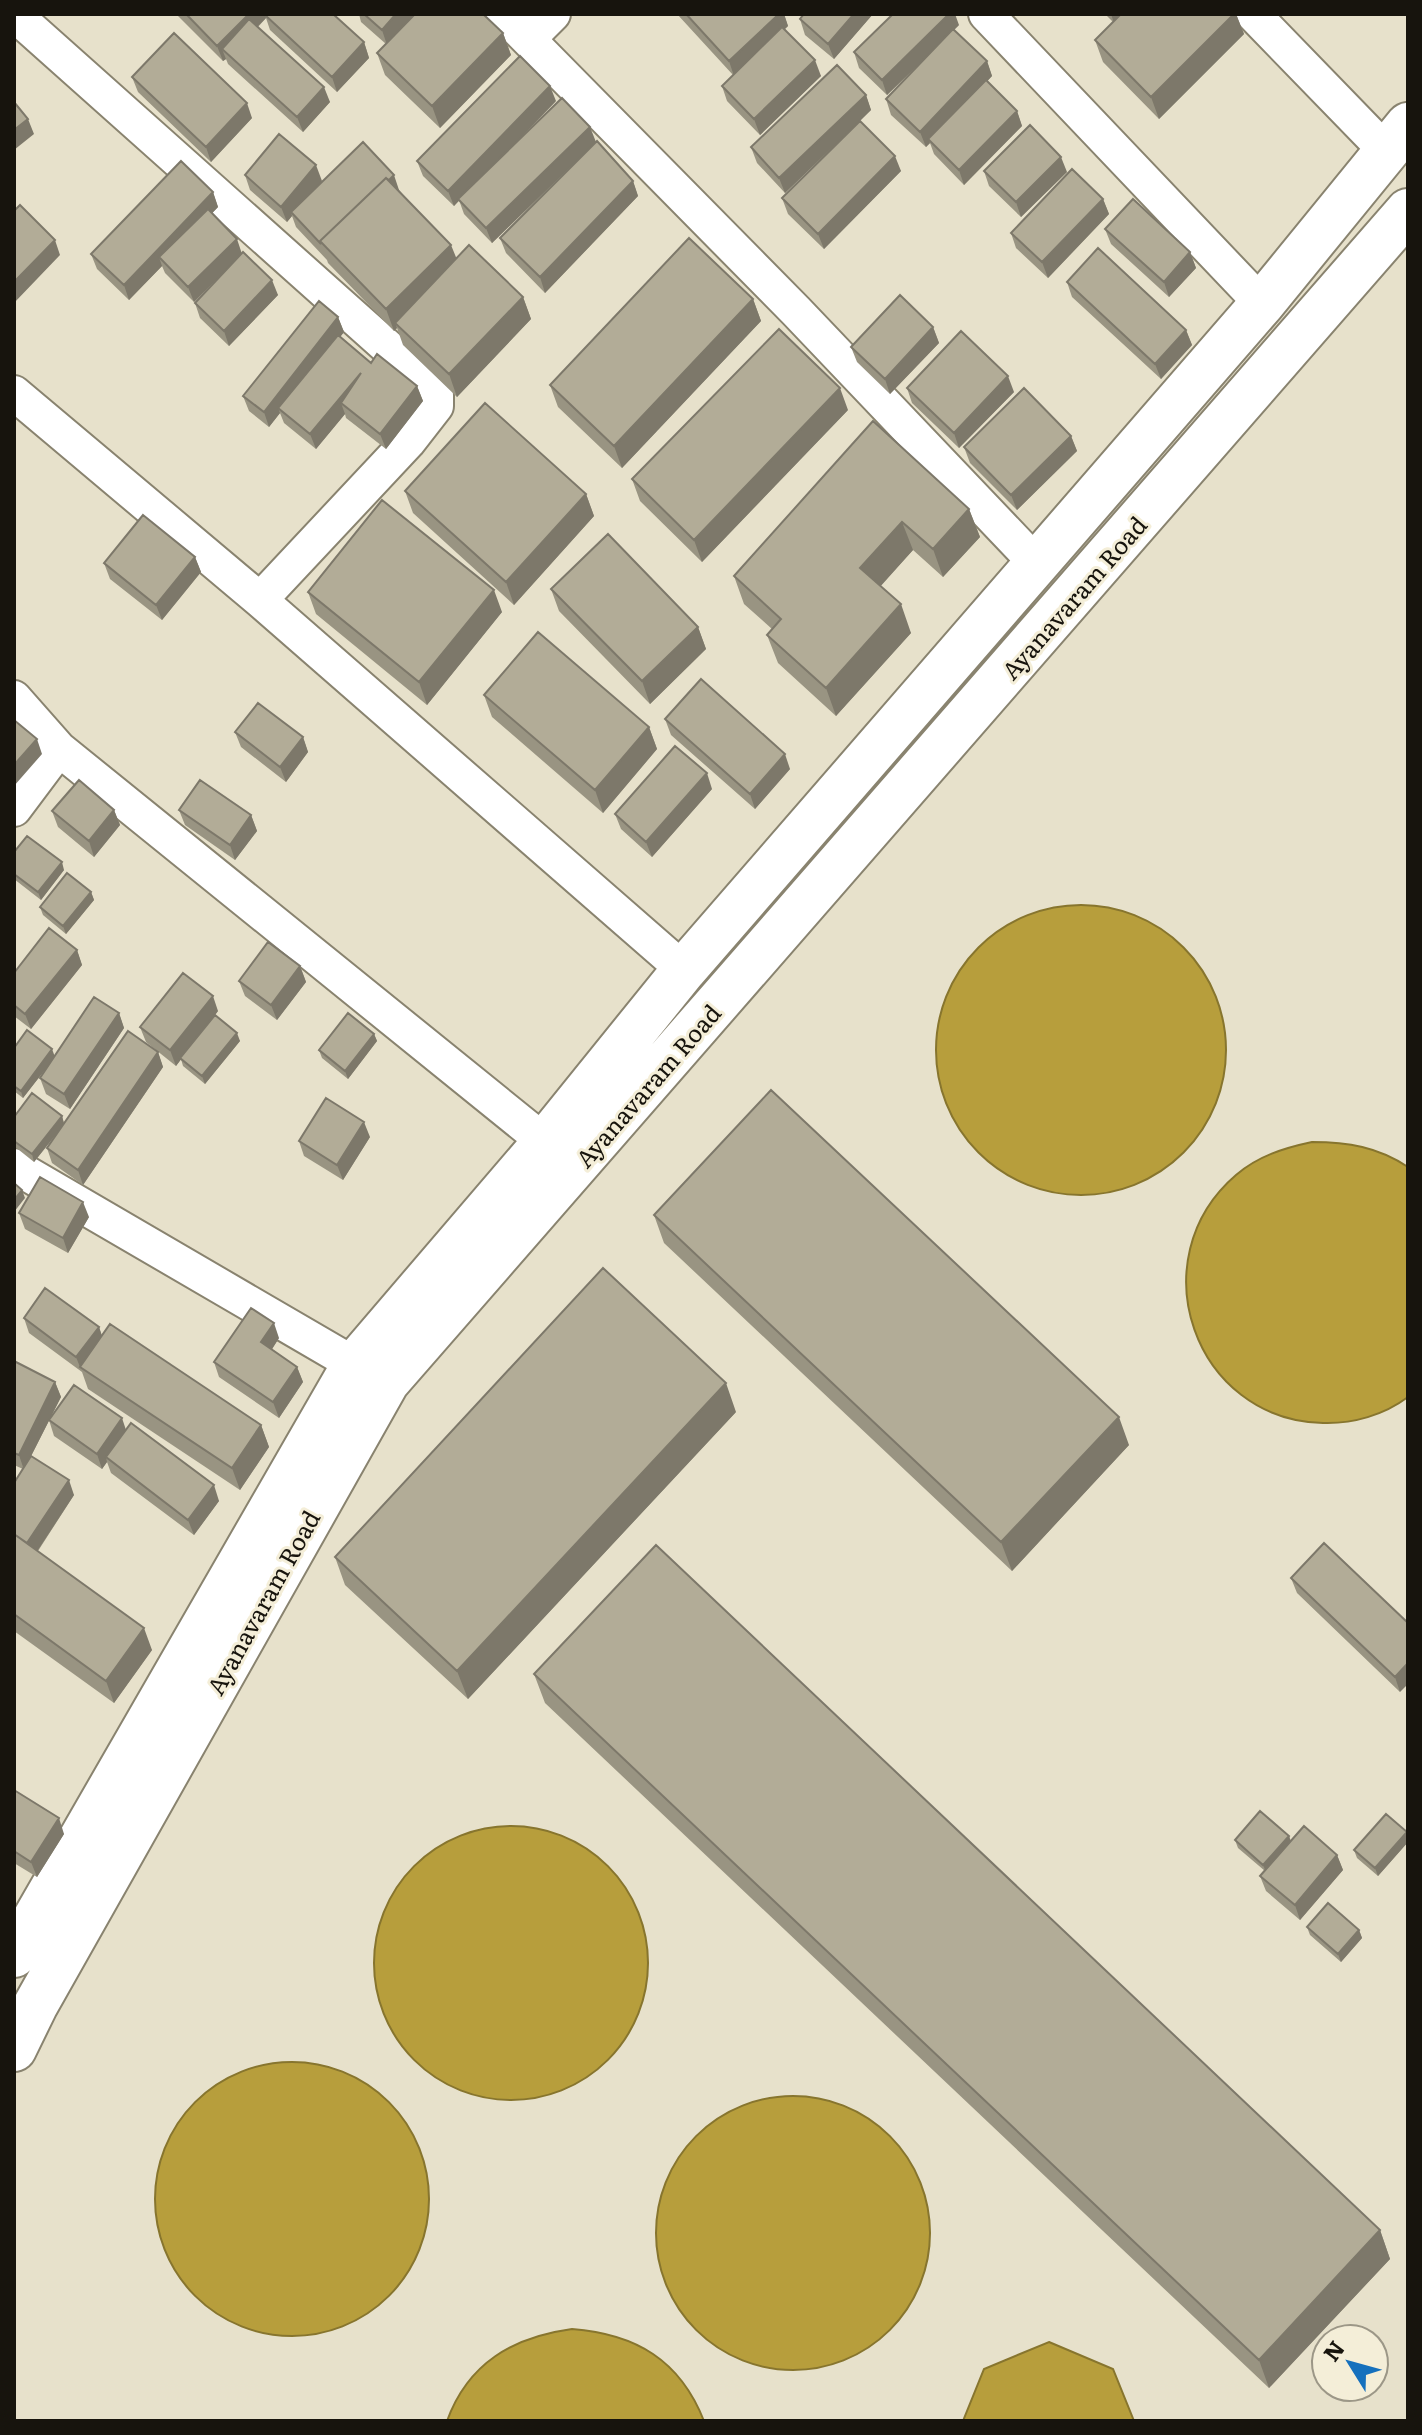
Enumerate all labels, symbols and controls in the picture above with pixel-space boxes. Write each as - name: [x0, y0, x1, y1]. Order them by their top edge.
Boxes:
- street label: Ayanavaram Road: [992, 507, 1154, 686]
- street label: Ayanavaram Road: [566, 995, 728, 1174]
- street label: Ayanavaram Road: [197, 1503, 327, 1701]
- north arrow: [1310, 2323, 1390, 2403]
- text: N: [1314, 2333, 1352, 2367]

